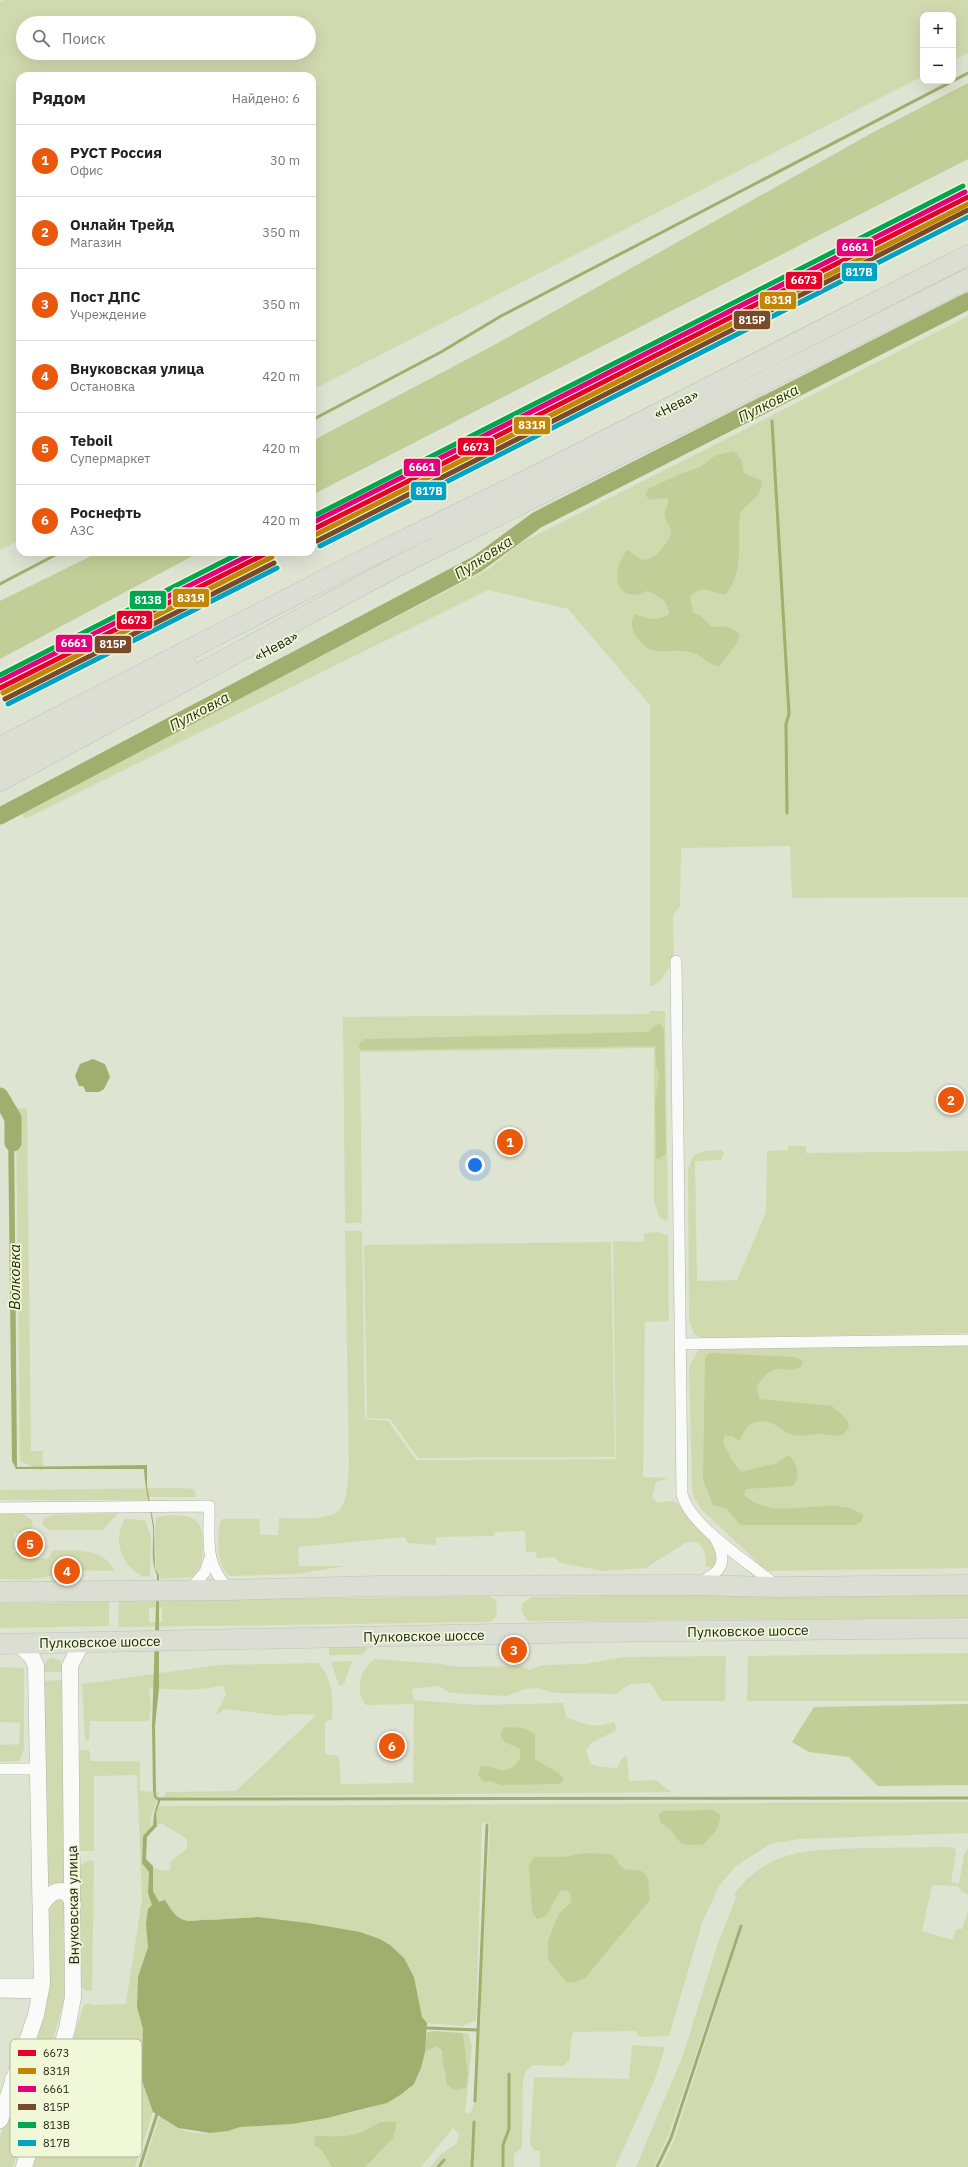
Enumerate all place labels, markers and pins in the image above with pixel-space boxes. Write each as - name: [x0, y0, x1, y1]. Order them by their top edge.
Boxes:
- pin: 2: [938, 1085, 964, 1115]
- pin: 1: [497, 1127, 523, 1157]
- pin: 5: [17, 1529, 43, 1559]
- pin: 4: [54, 1556, 80, 1586]
- pin: 3: [501, 1635, 527, 1665]
- pin: 6: [379, 1731, 405, 1761]

